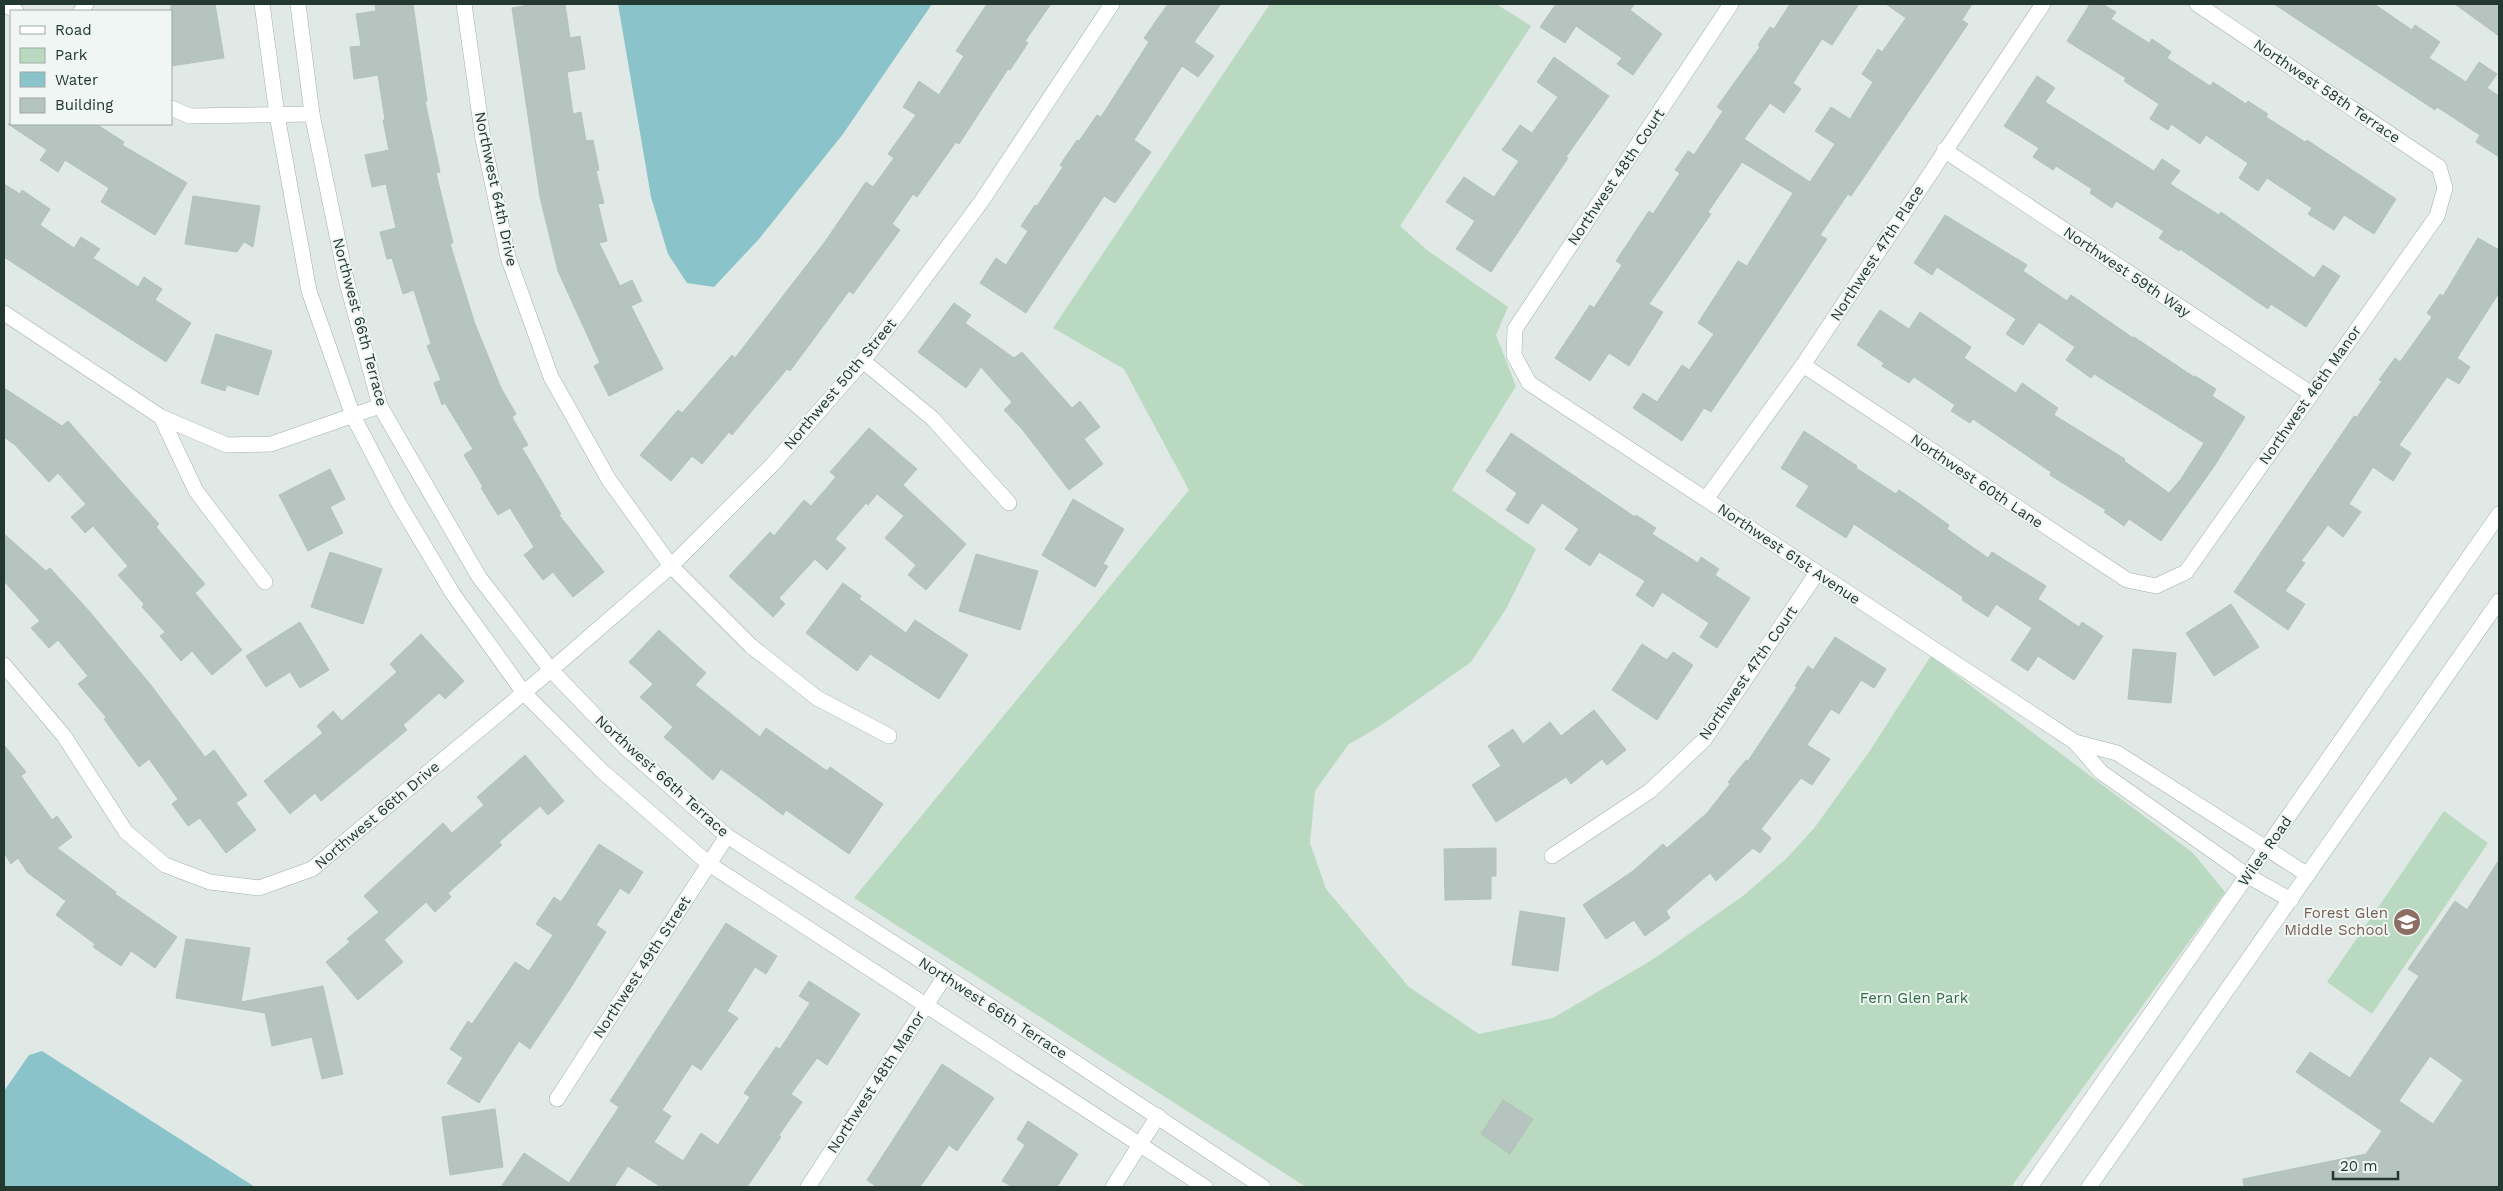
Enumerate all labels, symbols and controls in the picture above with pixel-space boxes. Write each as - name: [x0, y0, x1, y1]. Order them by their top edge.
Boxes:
- legend: [10, 10, 172, 125]
- text: Road: [55, 21, 92, 39]
- street label: Northwest 58th Terrace: [2250, 35, 2404, 147]
- text: Park: [55, 46, 88, 64]
- text: Water: [55, 71, 98, 89]
- text: Building: [55, 96, 113, 114]
- street label: Northwest 48th Court: [1564, 105, 1669, 249]
- street label: Northwest 64th Drive: [471, 110, 521, 268]
- street label: Northwest 47th Place: [1826, 182, 1928, 324]
- street label: Northwest 59th Way: [2060, 223, 2194, 321]
- street label: Northwest 66th Terrace: [329, 236, 391, 408]
- street label: Northwest 50th Street: [780, 314, 900, 453]
- street label: Northwest 46th Manor: [2255, 322, 2365, 468]
- street label: Northwest 60th Lane: [1907, 430, 2047, 532]
- street label: Northwest 61st Avenue: [1714, 500, 1864, 608]
- street label: Northwest 47th Court: [1695, 602, 1801, 743]
- street label: Northwest 66th Terrace: [592, 711, 732, 841]
- street label: Northwest 66th Drive: [311, 757, 443, 873]
- street label: Wiles Road: [2234, 813, 2296, 889]
- street label: Northwest 49th Street: [589, 892, 695, 1041]
- place label: Forest Glen Middle School: [2284, 904, 2388, 939]
- school or university icon: Forest Glen Middle School: [2392, 907, 2422, 937]
- street label: Northwest 66th Terrace: [915, 953, 1071, 1063]
- park label: Fern Glen Park: [1860, 989, 1969, 1007]
- street label: Northwest 48th Manor: [823, 1007, 929, 1157]
- scale bar: [2333, 1148, 2398, 1180]
- text: 20 m: [2340, 1157, 2378, 1175]

